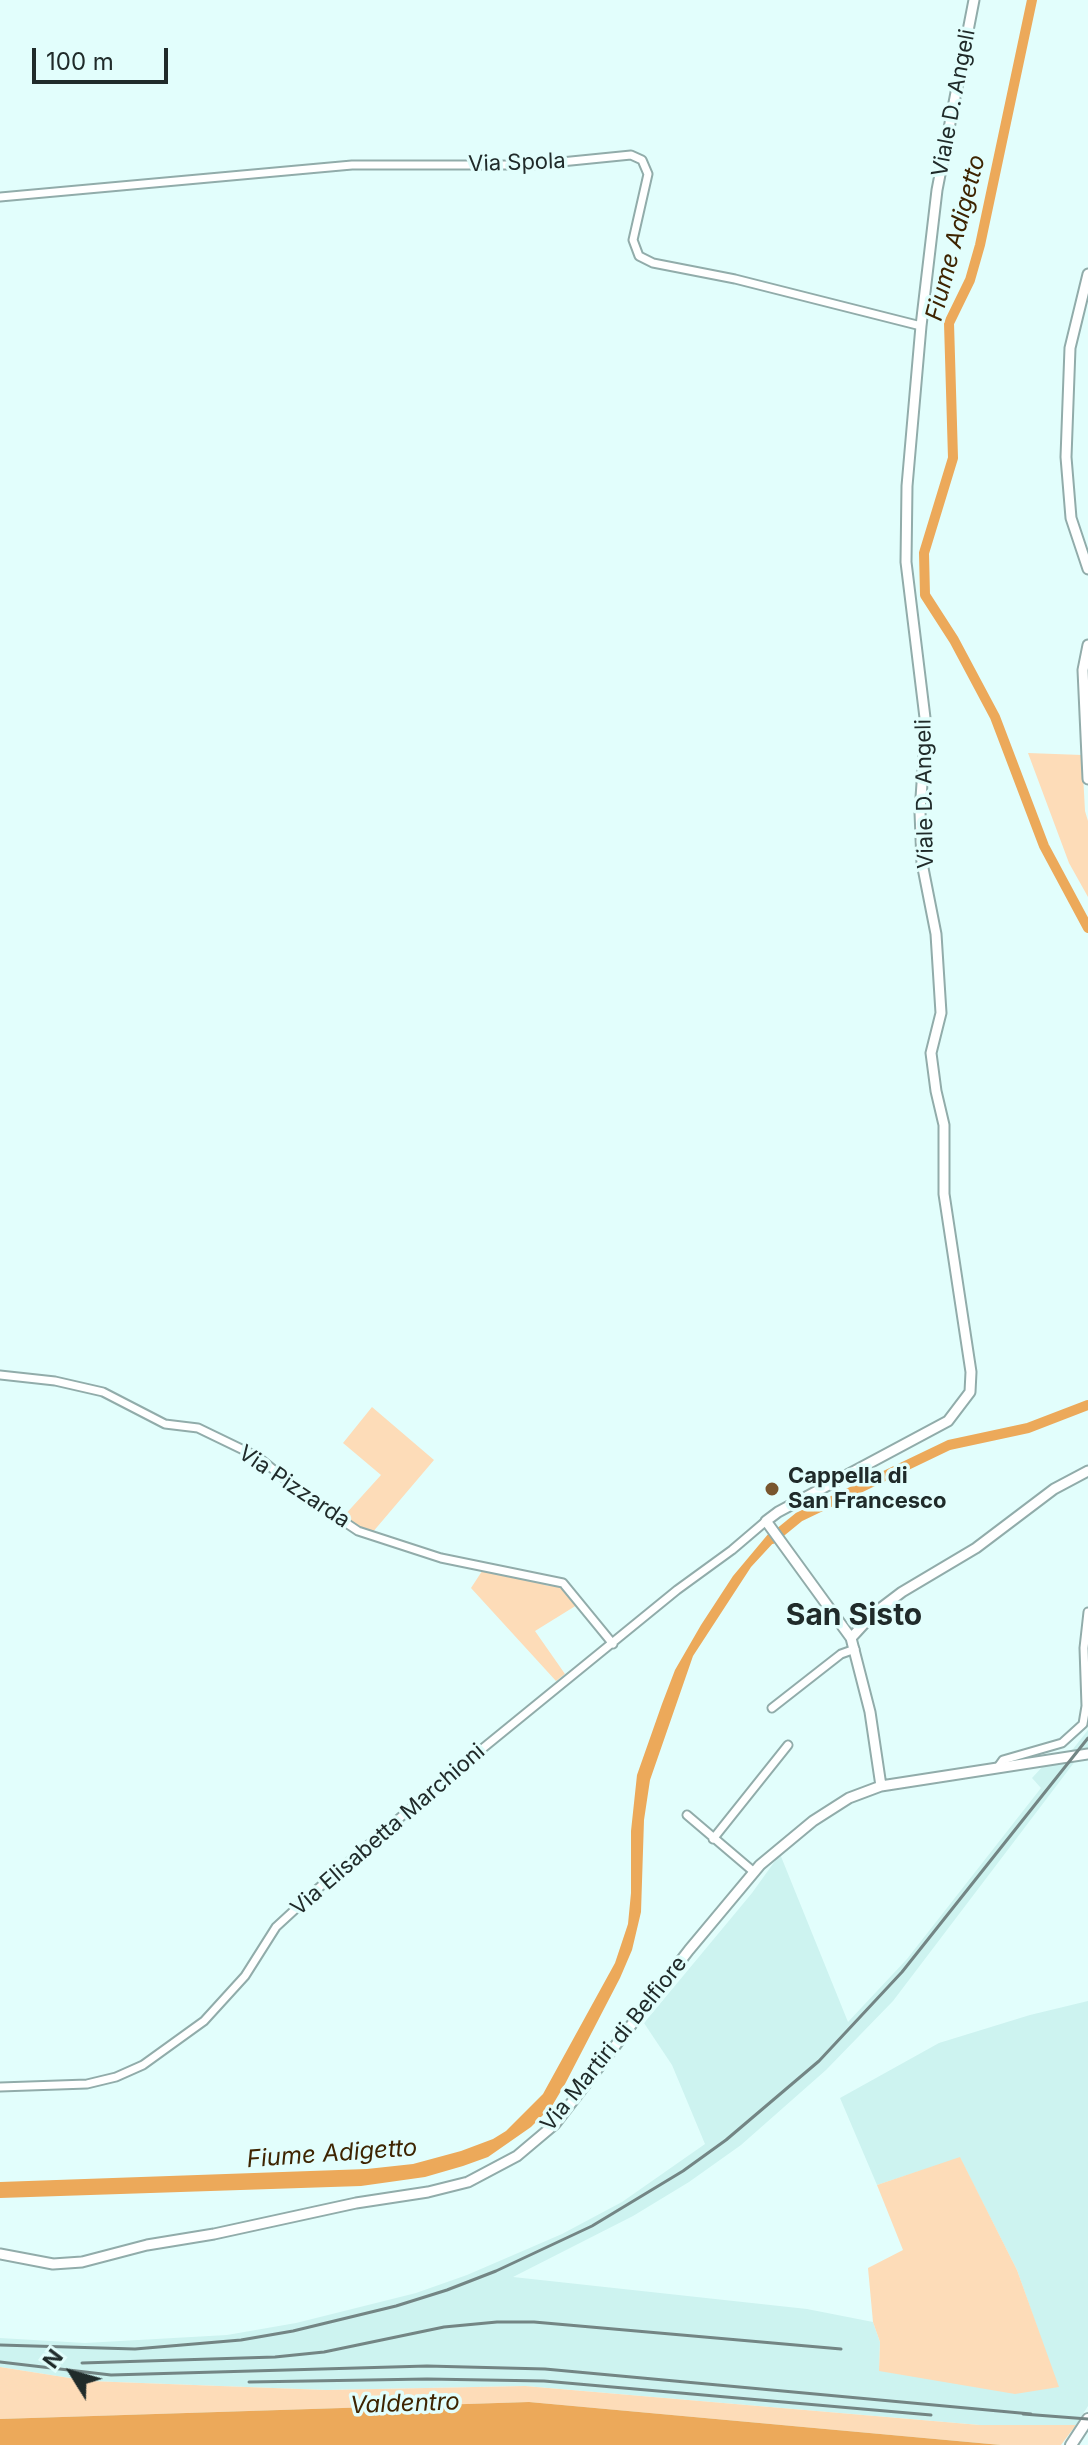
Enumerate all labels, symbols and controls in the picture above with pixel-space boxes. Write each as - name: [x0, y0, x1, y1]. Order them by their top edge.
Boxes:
- street label: Viale D. Angeli: [927, 27, 981, 179]
- scale bar: [36, 32, 172, 82]
- text: 100 m: [46, 47, 114, 76]
- street label: Via Spola: [468, 148, 566, 178]
- water label: Fiume Adigetto: [920, 152, 992, 324]
- street label: Viale D. Angeli: [910, 719, 940, 869]
- street label: Via Pizzarda: [233, 1440, 355, 1534]
- place label: Cappella di San Francesco: [788, 1463, 947, 1514]
- marker: Cappella di San Francesco: [763, 1480, 781, 1498]
- district label: San Sisto: [786, 1598, 922, 1634]
- street label: Via Elisabetta Marchioni: [286, 1739, 490, 1921]
- street label: Via Martiri di Belfiore: [535, 1951, 693, 2137]
- water label: Fiume Adigetto: [246, 2134, 418, 2174]
- north arrow: [32, 2333, 112, 2413]
- text: N: [37, 2344, 68, 2373]
- water label: Valdentro: [350, 2388, 460, 2420]

